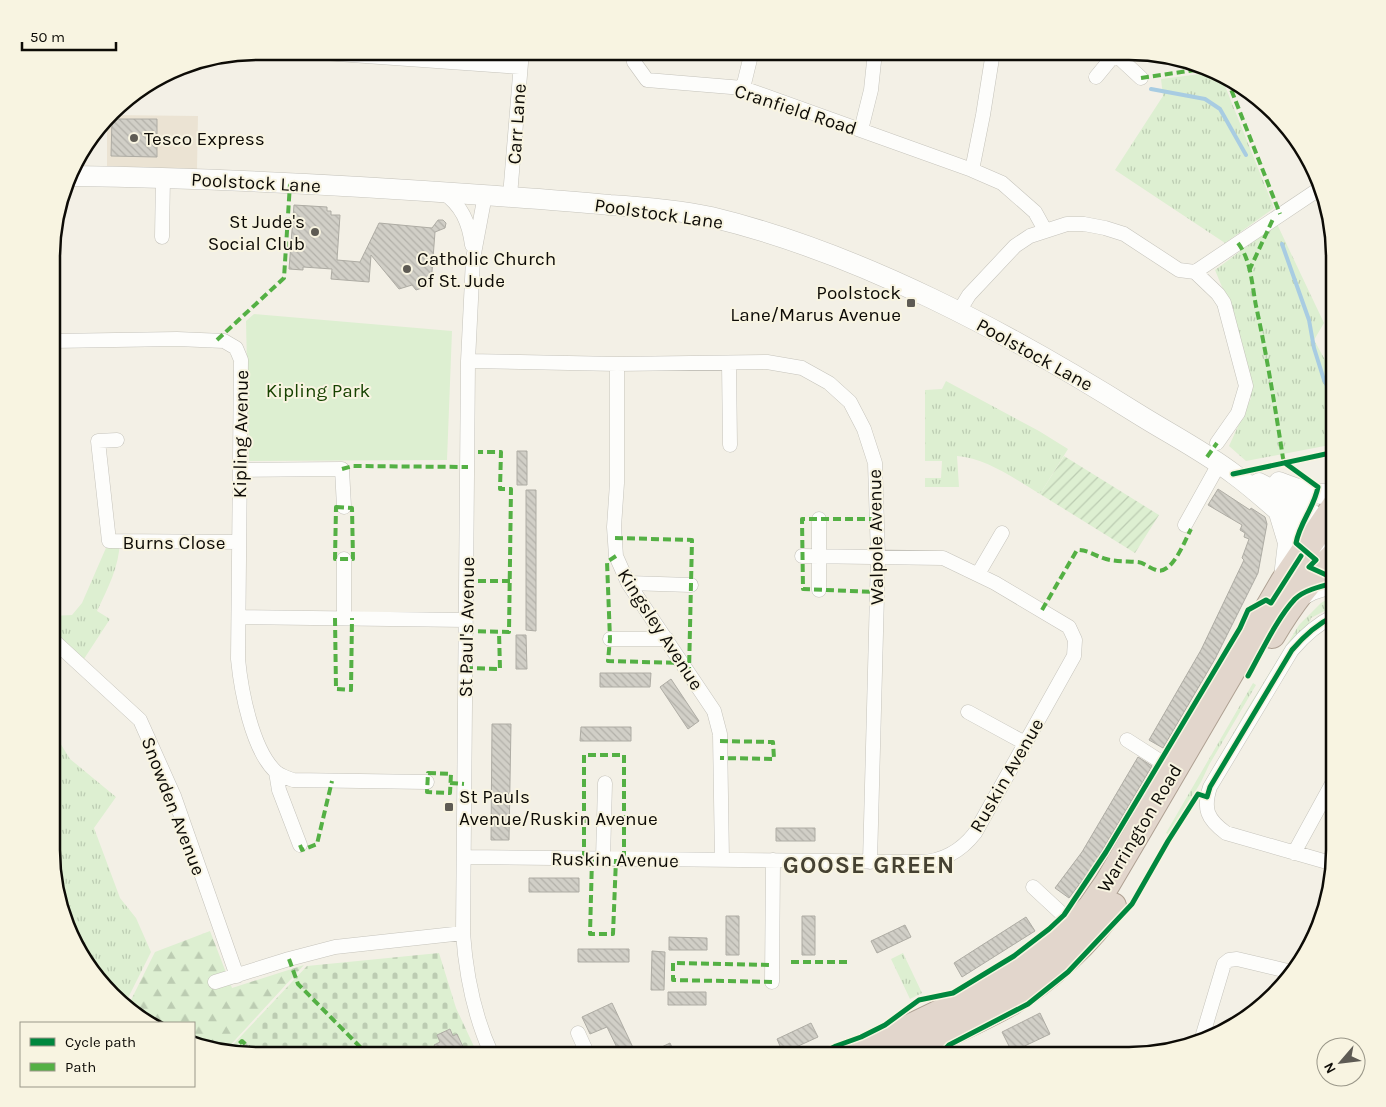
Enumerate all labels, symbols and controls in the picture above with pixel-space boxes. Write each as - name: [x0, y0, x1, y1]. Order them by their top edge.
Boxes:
- scale bar: [22, 20, 116, 52]
- text: 50 m: [30, 28, 65, 46]
- street label: Cranfield Road: [732, 80, 860, 140]
- street label: Carr Lane: [503, 83, 531, 165]
- place label: Tesco Express: [144, 128, 265, 150]
- marker: Tesco Express: [128, 132, 140, 144]
- street label: Poolstock Lane: [191, 169, 321, 197]
- street label: Poolstock Lane: [593, 194, 725, 234]
- place label: St Jude's Social Club: [208, 211, 305, 255]
- marker: St Jude's Social Club: [309, 226, 321, 238]
- place label: Catholic Church of St. Jude: [417, 248, 556, 292]
- marker: Catholic Church of St. Jude: [401, 263, 413, 275]
- place label: Poolstock Lane/Marus Avenue: [730, 282, 901, 326]
- marker: Poolstock Lane/Marus Avenue: [905, 297, 917, 309]
- street label: Poolstock Lane: [972, 314, 1097, 396]
- street label: Kipling Avenue: [229, 370, 253, 498]
- park label: Kipling Park: [266, 380, 371, 402]
- street label: Walpole Avenue: [864, 469, 888, 605]
- street label: Burns Close: [122, 532, 226, 554]
- street label: St Paul's Avenue: [455, 557, 479, 697]
- street label: Kingsley Avenue: [613, 565, 708, 694]
- street label: Ruskin Avenue: [965, 715, 1048, 836]
- street label: Snowden Avenue: [137, 734, 210, 879]
- street label: Warrington Road: [1093, 760, 1187, 897]
- place label: St Pauls Avenue/Ruskin Avenue: [459, 786, 658, 830]
- marker: St Pauls Avenue/Ruskin Avenue: [443, 801, 455, 813]
- street label: Ruskin Avenue: [551, 848, 679, 872]
- district label: GOOSE GREEN: [783, 851, 955, 879]
- legend: [20, 1022, 195, 1087]
- text: Cycle path: [65, 1033, 136, 1051]
- north arrow: [1316, 1037, 1366, 1087]
- text: Path: [65, 1058, 96, 1076]
- text: N: [1320, 1059, 1340, 1076]

